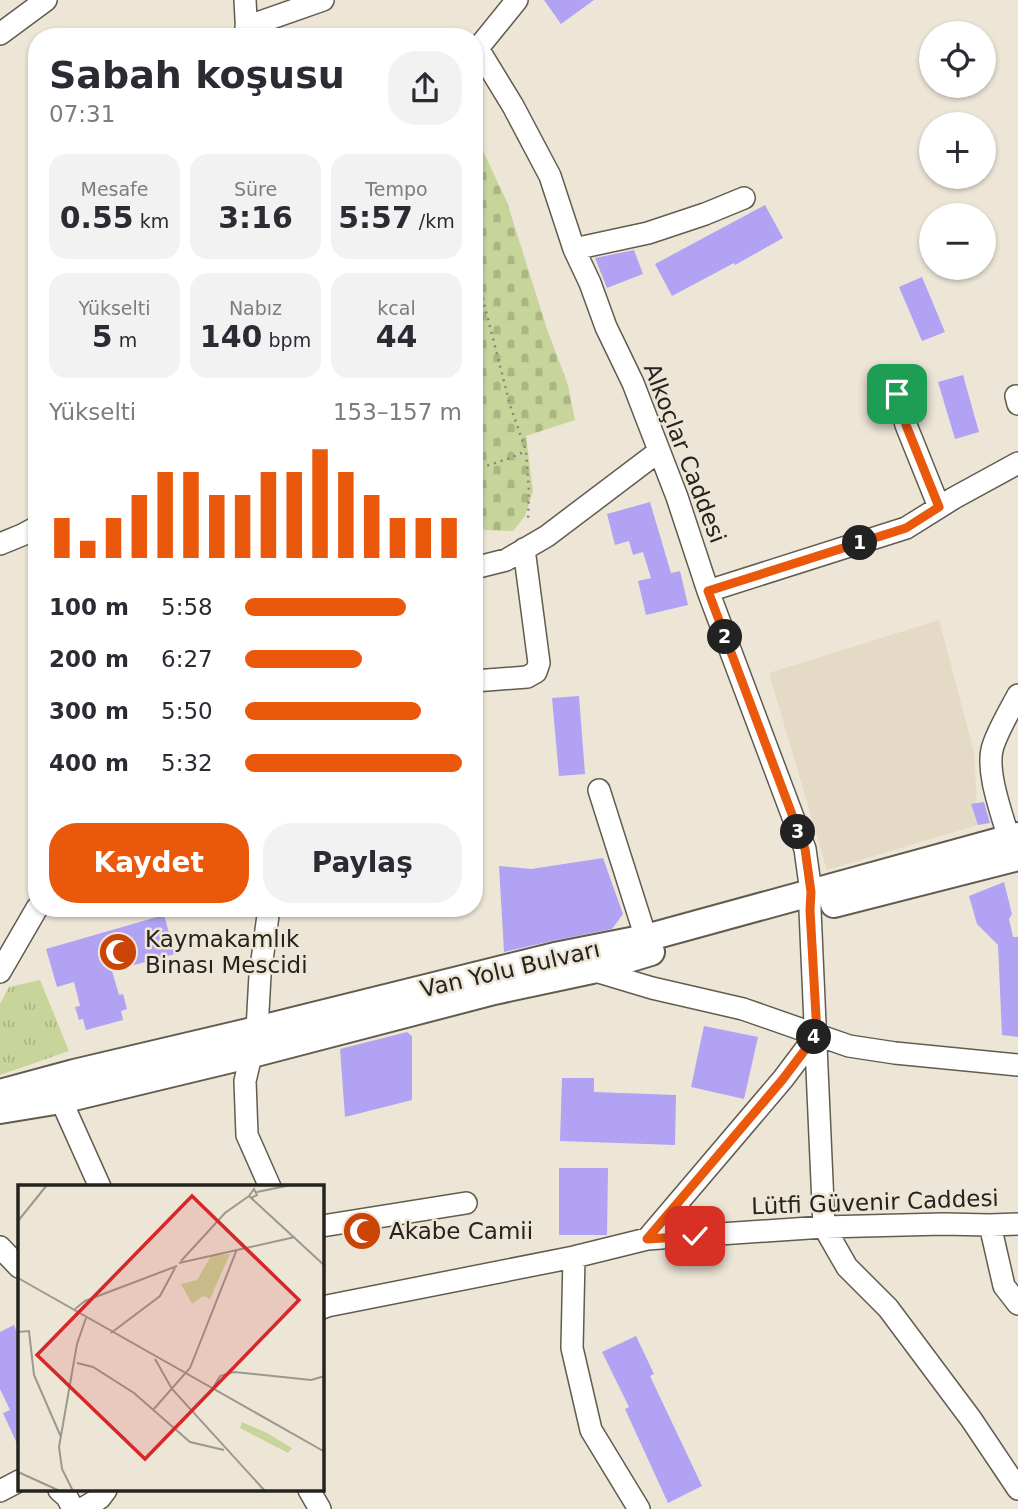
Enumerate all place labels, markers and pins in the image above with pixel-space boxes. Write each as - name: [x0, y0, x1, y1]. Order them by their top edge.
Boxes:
- pin: [867, 364, 927, 424]
- pin: 1: [842, 526, 878, 560]
- pin: 2: [708, 620, 742, 654]
- pin: 3: [780, 814, 816, 850]
- place label: Kaymakamlık Binası Mescidi: [145, 926, 308, 978]
- mosque icon: Kaymakamlık Binası Mescidi: [97, 931, 139, 973]
- pin: 4: [796, 1020, 832, 1054]
- pin: [665, 1206, 725, 1266]
- mosque icon: Akabe Camii: [341, 1210, 383, 1252]
- place label: Akabe Camii: [389, 1218, 533, 1244]

